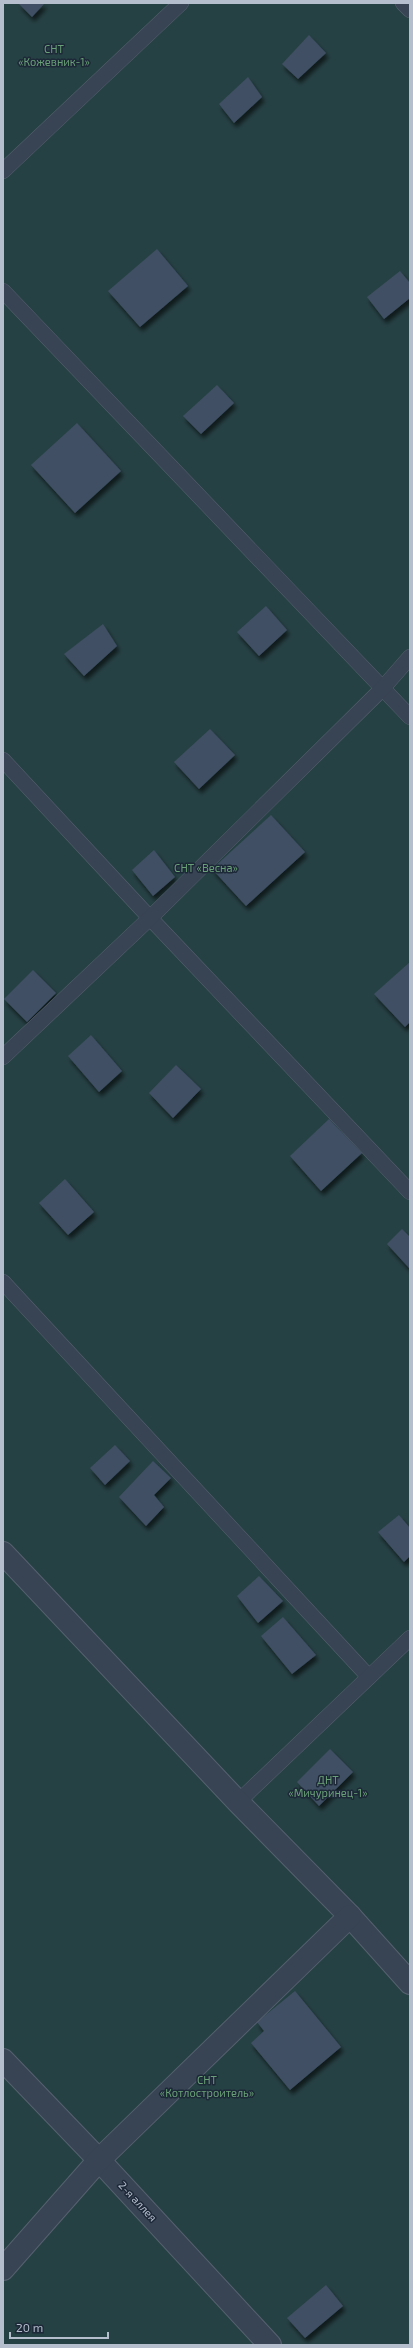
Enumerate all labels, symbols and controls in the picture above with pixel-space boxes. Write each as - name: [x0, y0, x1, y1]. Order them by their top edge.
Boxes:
- park label: СНТ «Кожевник-1»: [18, 42, 90, 68]
- park label: СНТ «Весна»: [174, 861, 238, 874]
- park label: ДНТ «Мичуринец-1»: [288, 1773, 368, 1800]
- park label: СНТ «Котлостроитель»: [160, 2073, 254, 2099]
- street label: 2-я аллея: [116, 2178, 160, 2224]
- scale bar: [10, 2314, 108, 2340]
- text: 20 m: [16, 2320, 43, 2334]

